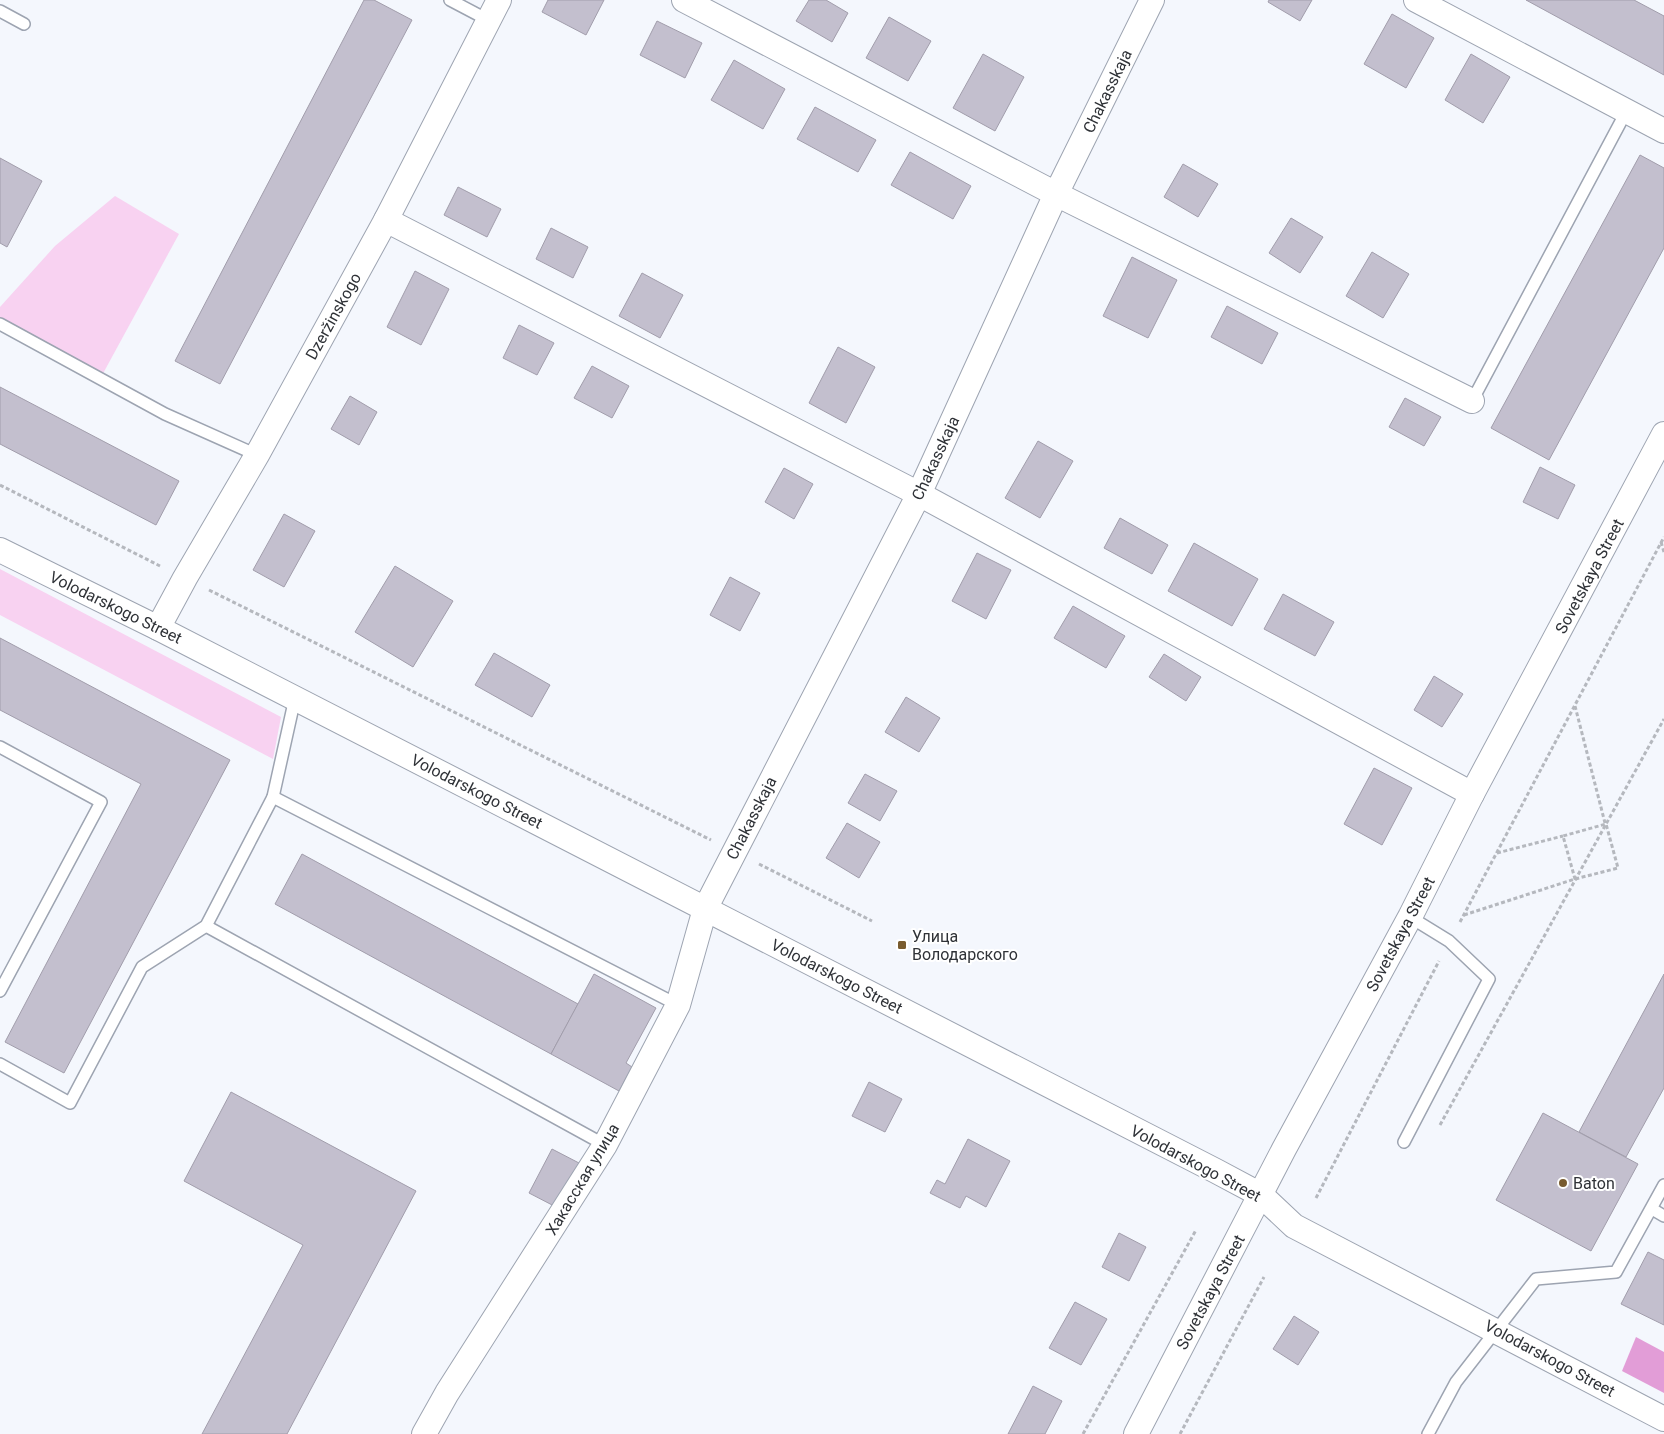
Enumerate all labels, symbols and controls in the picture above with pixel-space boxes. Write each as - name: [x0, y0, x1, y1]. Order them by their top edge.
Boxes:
- street label: Chakasskaja: [1079, 46, 1136, 136]
- street label: Dzeržinskogo: [302, 269, 365, 363]
- street label: Chakasskaja: [908, 413, 963, 503]
- street label: Sovetskaya Street: [1551, 516, 1628, 637]
- street label: Volodarskogo Street: [46, 567, 185, 648]
- street label: Volodarskogo Street: [408, 750, 546, 833]
- street label: Chakasskaja: [722, 774, 780, 863]
- street label: Sovetskaya Street: [1362, 874, 1439, 995]
- place label: Улица Володарского: [912, 927, 1018, 964]
- street label: Volodarskogo Street: [768, 935, 906, 1018]
- marker: Улица Володарского: [896, 939, 908, 951]
- street label: Хакасская улица: [542, 1120, 623, 1239]
- street label: Volodarskogo Street: [1127, 1121, 1264, 1206]
- place label: Baton: [1573, 1174, 1615, 1193]
- marker: Baton: [1557, 1177, 1569, 1189]
- street label: Sovetskaya Street: [1172, 1232, 1249, 1353]
- street label: Volodarskogo Street: [1481, 1316, 1618, 1401]

